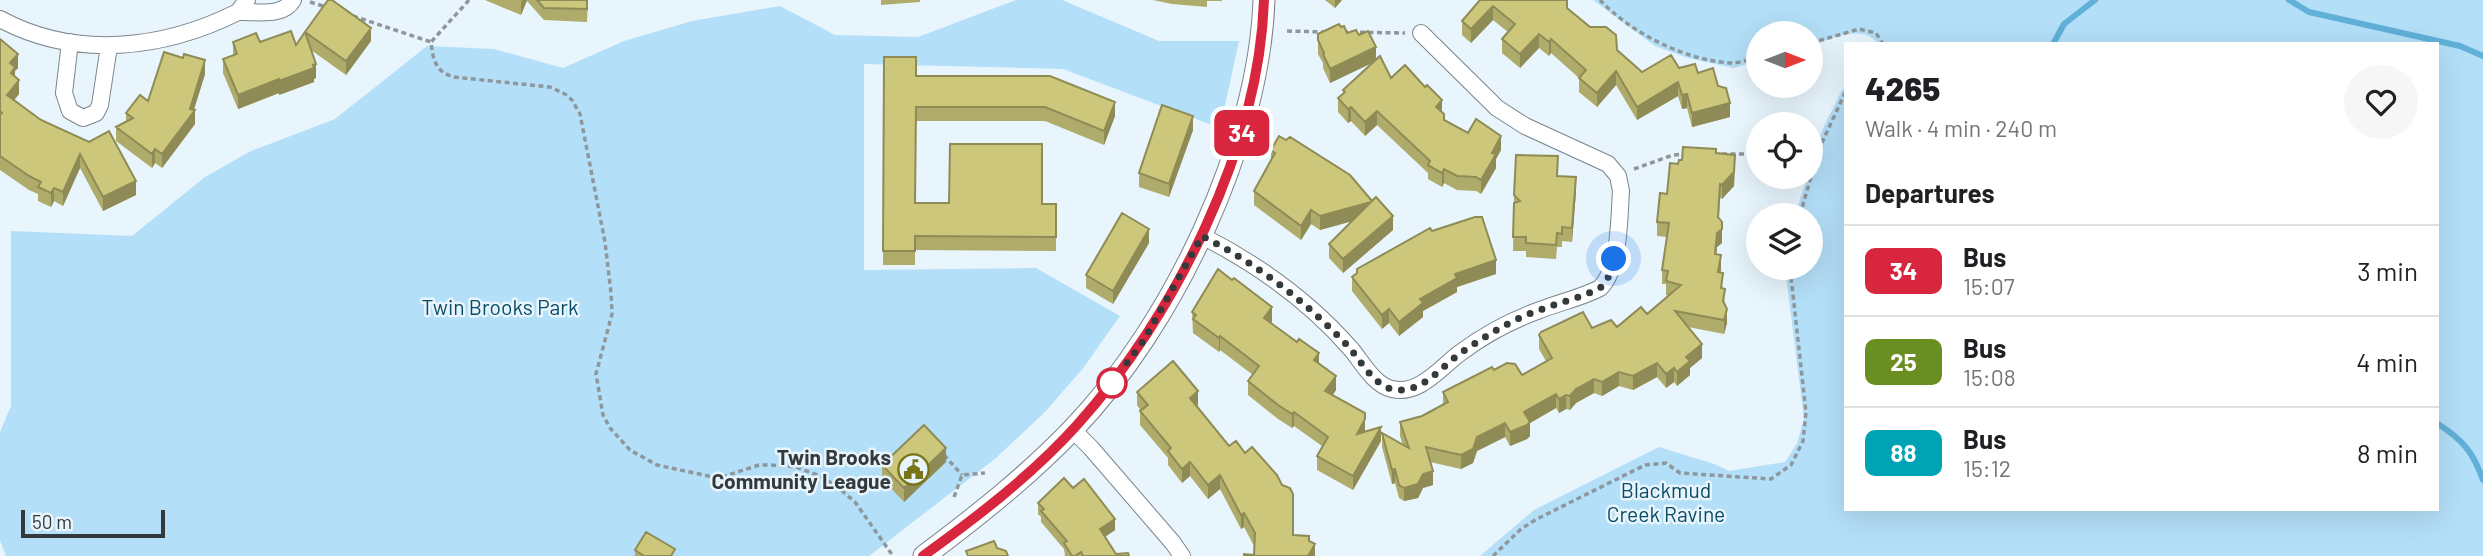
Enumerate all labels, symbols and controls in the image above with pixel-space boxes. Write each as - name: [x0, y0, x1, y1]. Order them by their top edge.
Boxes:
- north arrow: [1746, 21, 1824, 98]
- map controls: [1746, 21, 1823, 280]
- button: heart: [2344, 65, 2418, 139]
- text: 4265: [1865, 68, 1940, 108]
- line badge: 34: [1210, 110, 1274, 156]
- button: locate: [1746, 112, 1823, 189]
- text: Walk · 4 min · 240 m: [1865, 114, 2057, 142]
- text: 34: [1228, 118, 1256, 147]
- text: Departures: [1865, 177, 1995, 208]
- button: layers: [1746, 203, 1823, 280]
- your location: [1596, 241, 1631, 276]
- text: Bus: [1963, 241, 2006, 272]
- text: 3 min: [2357, 255, 2418, 286]
- text: 34: [1890, 256, 1917, 285]
- text: 15:07: [1963, 272, 2015, 300]
- park label: Twin Brooks Park: [422, 294, 578, 319]
- text: Bus: [1963, 332, 2006, 363]
- text: 4 min: [2356, 346, 2418, 377]
- text: 25: [1890, 347, 1917, 376]
- text: 15:08: [1963, 363, 2016, 391]
- unlabelled marker: [1097, 368, 1127, 398]
- text: Bus: [1963, 423, 2006, 454]
- text: 8 min: [2357, 437, 2418, 468]
- text: 88: [1891, 438, 1916, 467]
- place label: Twin Brooks Community League: [711, 444, 891, 493]
- public building icon: Twin Brooks Community League: [897, 453, 931, 487]
- text: 15:12: [1963, 454, 2011, 482]
- park label: Blackmud Creek Ravine: [1607, 477, 1725, 526]
- scale bar: [21, 507, 164, 539]
- text: 50 m: [32, 510, 72, 533]

